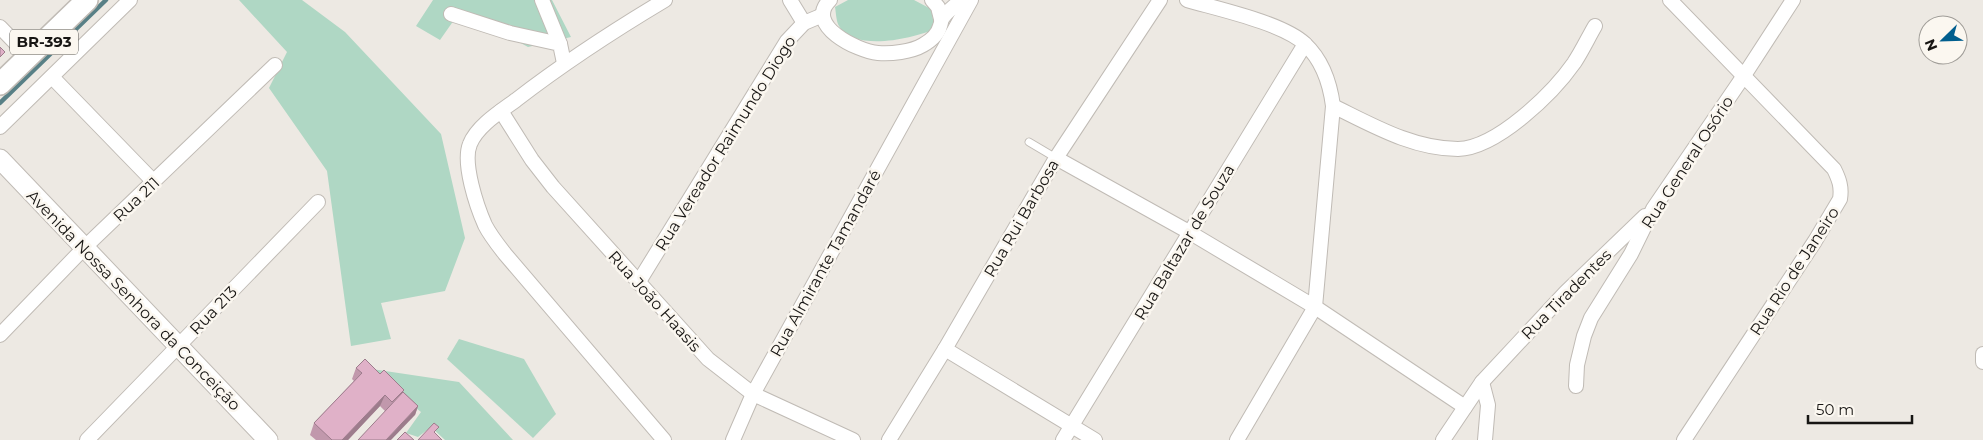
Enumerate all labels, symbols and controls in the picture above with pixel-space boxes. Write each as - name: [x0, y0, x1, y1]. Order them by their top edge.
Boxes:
- north arrow: [1918, 15, 1968, 65]
- road number: BR-393: [10, 30, 78, 54]
- street label: Rua Vereador Raimundo Diogo: [651, 32, 800, 254]
- text: N: [1921, 36, 1942, 54]
- street label: Rua General Osório: [1637, 92, 1737, 232]
- street label: Rua Rui Barbosa: [980, 156, 1063, 280]
- street label: Rua Baltazar de Souza: [1130, 161, 1239, 324]
- street label: Rua Almirante Tamandaré: [766, 167, 885, 360]
- street label: Rua 211: [109, 173, 164, 226]
- street label: Avenida Nossa Senhora da Conceição: [23, 186, 244, 415]
- street label: Rua Rio de Janeiro: [1746, 204, 1843, 339]
- street label: Rua Tiradentes: [1517, 245, 1616, 343]
- street label: Rua João Haasis: [604, 247, 705, 356]
- street label: Rua 213: [186, 282, 241, 338]
- scale bar: [1808, 392, 1912, 424]
- text: 50 m: [1816, 400, 1854, 419]

